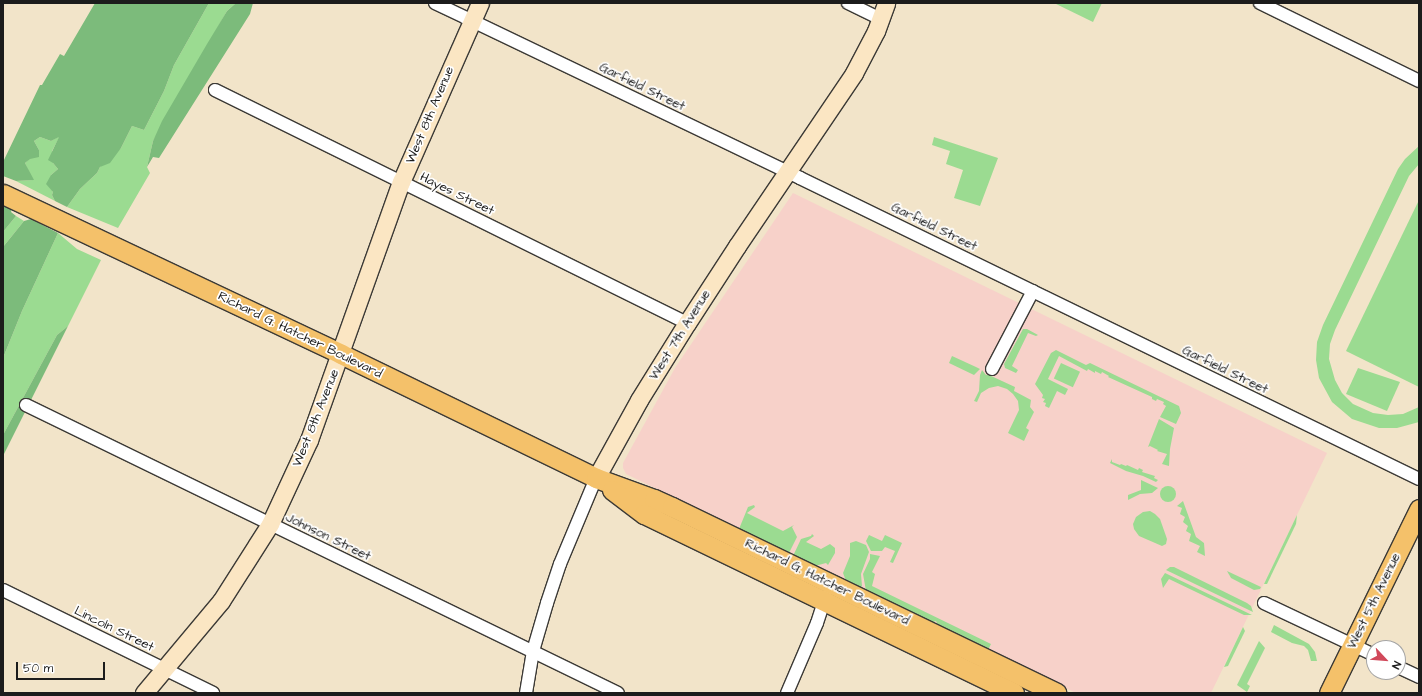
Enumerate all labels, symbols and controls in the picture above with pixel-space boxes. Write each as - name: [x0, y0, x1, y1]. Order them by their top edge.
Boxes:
- street label: Garfield Street: [597, 59, 687, 115]
- street label: West 8th Avenue: [403, 64, 457, 166]
- street label: Hayes Street: [417, 169, 497, 219]
- street label: Garfield Street: [889, 199, 979, 255]
- street label: West 7th Avenue: [646, 287, 714, 383]
- street label: Richard G. Hatcher Boulevard: [215, 288, 385, 382]
- street label: Garfield Street: [1180, 342, 1270, 398]
- street label: West 8th Avenue: [289, 367, 343, 469]
- street label: Johnson Street: [283, 510, 373, 564]
- street label: Richard G. Hatcher Boulevard: [742, 535, 912, 629]
- street label: West 5th Avenue: [1344, 551, 1404, 651]
- street label: Lincoln Street: [72, 603, 156, 655]
- north arrow: [1366, 640, 1406, 680]
- scale bar: [18, 654, 107, 680]
- text: N: [1388, 659, 1405, 671]
- text: 50 m: [23, 660, 53, 677]

